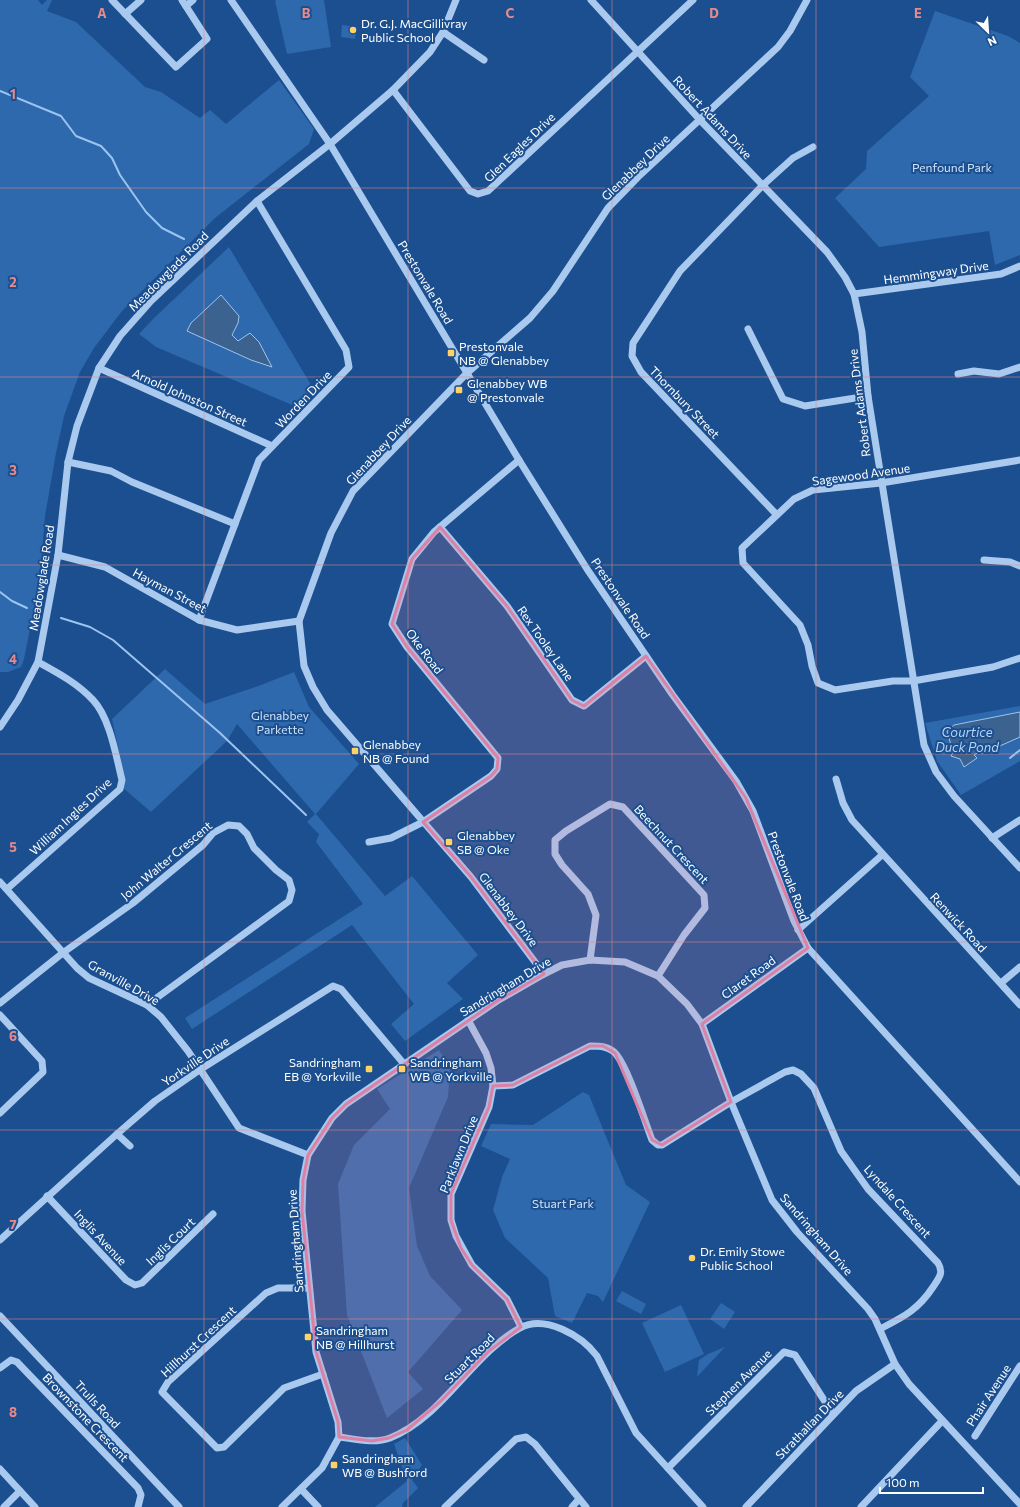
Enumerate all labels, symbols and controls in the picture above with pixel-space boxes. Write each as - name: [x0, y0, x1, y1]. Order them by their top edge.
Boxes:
- text: A: [97, 5, 107, 21]
- text: B: [302, 5, 311, 21]
- text: C: [506, 5, 515, 21]
- text: D: [709, 5, 719, 21]
- text: E: [914, 5, 922, 21]
- north arrow: [968, 12, 1008, 52]
- place label: Dr. G.J. MacGillivray Public School: [361, 16, 467, 44]
- marker: Dr. G.J. MacGillivray Public School: [348, 25, 358, 35]
- text: N: [986, 34, 999, 49]
- street label: Robert Adams Drive: [671, 72, 755, 162]
- text: 1: [10, 86, 16, 102]
- street label: Glen Eagles Drive: [481, 110, 557, 184]
- street label: Glenabbey Drive: [598, 131, 672, 203]
- park label: Penfound Park: [912, 160, 993, 174]
- street label: Meadowglade Road: [125, 228, 211, 314]
- street label: Prestonvale Road: [396, 238, 456, 326]
- street label: Hemmingway Drive: [883, 258, 989, 286]
- text: 2: [9, 274, 17, 290]
- place label: Prestonvale NB @ Glenabbey: [459, 339, 549, 367]
- marker: Prestonvale NB @ Glenabbey: [446, 348, 456, 358]
- street label: Robert Adams Drive: [845, 348, 873, 458]
- street label: Thornbury Street: [647, 363, 723, 441]
- street label: Arnold Johnston Street: [130, 365, 250, 430]
- street label: Worden Drive: [272, 367, 334, 431]
- place label: Glenabbey WB @ Prestonvale: [467, 376, 547, 404]
- marker: Glenabbey WB @ Prestonvale: [454, 385, 464, 395]
- street label: Glenabbey Drive: [342, 413, 414, 487]
- street label: Sagewood Avenue: [811, 460, 911, 488]
- text: 3: [9, 462, 17, 478]
- street label: Meadowglade Road: [26, 524, 56, 632]
- street label: Prestonvale Road: [589, 555, 653, 641]
- street label: Hayman Street: [131, 565, 209, 615]
- street label: Rex Tooley Lane: [515, 603, 577, 683]
- street label: Oke Road: [404, 626, 446, 676]
- text: 4: [9, 651, 17, 667]
- park label: Glenabbey Parkette: [251, 708, 309, 736]
- water label: Courtice Duck Pond: [935, 724, 999, 755]
- place label: Glenabbey NB @ Found: [363, 737, 429, 765]
- marker: Glenabbey NB @ Found: [350, 746, 360, 756]
- street label: William Ingles Drive: [26, 775, 114, 857]
- street label: Beechnut Crescent: [632, 802, 712, 886]
- street label: John Walter Crescent: [118, 818, 215, 903]
- place label: Glenabbey SB @ Oke: [457, 828, 515, 856]
- street label: Prestonvale Road: [766, 829, 813, 923]
- marker: Glenabbey SB @ Oke: [444, 837, 454, 847]
- text: 5: [9, 839, 17, 855]
- street label: Glenabbey Drive: [477, 869, 541, 949]
- street label: Renwick Road: [928, 889, 990, 955]
- street label: Sandringham Drive: [457, 953, 553, 1019]
- street label: Claret Road: [718, 953, 778, 1001]
- street label: Granville Drive: [86, 957, 162, 1007]
- text: 6: [9, 1028, 17, 1044]
- street label: Yorkville Drive: [159, 1033, 231, 1089]
- place label: Sandringham EB @ Yorkville: [284, 1055, 361, 1083]
- place label: Sandringham WB @ Yorkville: [410, 1055, 492, 1083]
- marker: Sandringham EB @ Yorkville: [364, 1064, 374, 1074]
- marker: Sandringham WB @ Yorkville: [397, 1064, 407, 1074]
- street label: Parklawn Drive: [436, 1113, 480, 1195]
- street label: Lyndale Crescent: [862, 1162, 934, 1240]
- street label: Sandringham Drive: [284, 1189, 306, 1293]
- street label: Sandringham Drive: [778, 1190, 856, 1278]
- park label: Stuart Park: [532, 1196, 594, 1210]
- street label: Inglis Avenue: [72, 1206, 130, 1268]
- street label: Inglis Court: [143, 1214, 197, 1268]
- text: 7: [9, 1216, 17, 1232]
- place label: Dr. Emily Stowe Public School: [700, 1244, 785, 1272]
- marker: Dr. Emily Stowe Public School: [687, 1253, 697, 1263]
- street label: Hillhurst Crescent: [158, 1303, 239, 1379]
- place label: Sandringham NB @ Hillhurst: [316, 1323, 395, 1351]
- street label: Stuart Road: [441, 1330, 497, 1386]
- marker: Sandringham NB @ Hillhurst: [303, 1332, 313, 1342]
- street label: Stephen Avenue: [702, 1346, 774, 1418]
- street label: Phair Avenue: [963, 1361, 1013, 1429]
- street label: Brownstone Crescent: [40, 1370, 132, 1464]
- street label: Trulls Road: [72, 1377, 124, 1431]
- street label: Strathallan Drive: [772, 1386, 846, 1462]
- text: 8: [9, 1404, 17, 1420]
- place label: Sandringham WB @ Bushford: [342, 1451, 427, 1479]
- marker: Sandringham WB @ Bushford: [329, 1460, 339, 1470]
- scale bar: [880, 1469, 983, 1495]
- text: 100 m: [886, 1475, 920, 1489]

